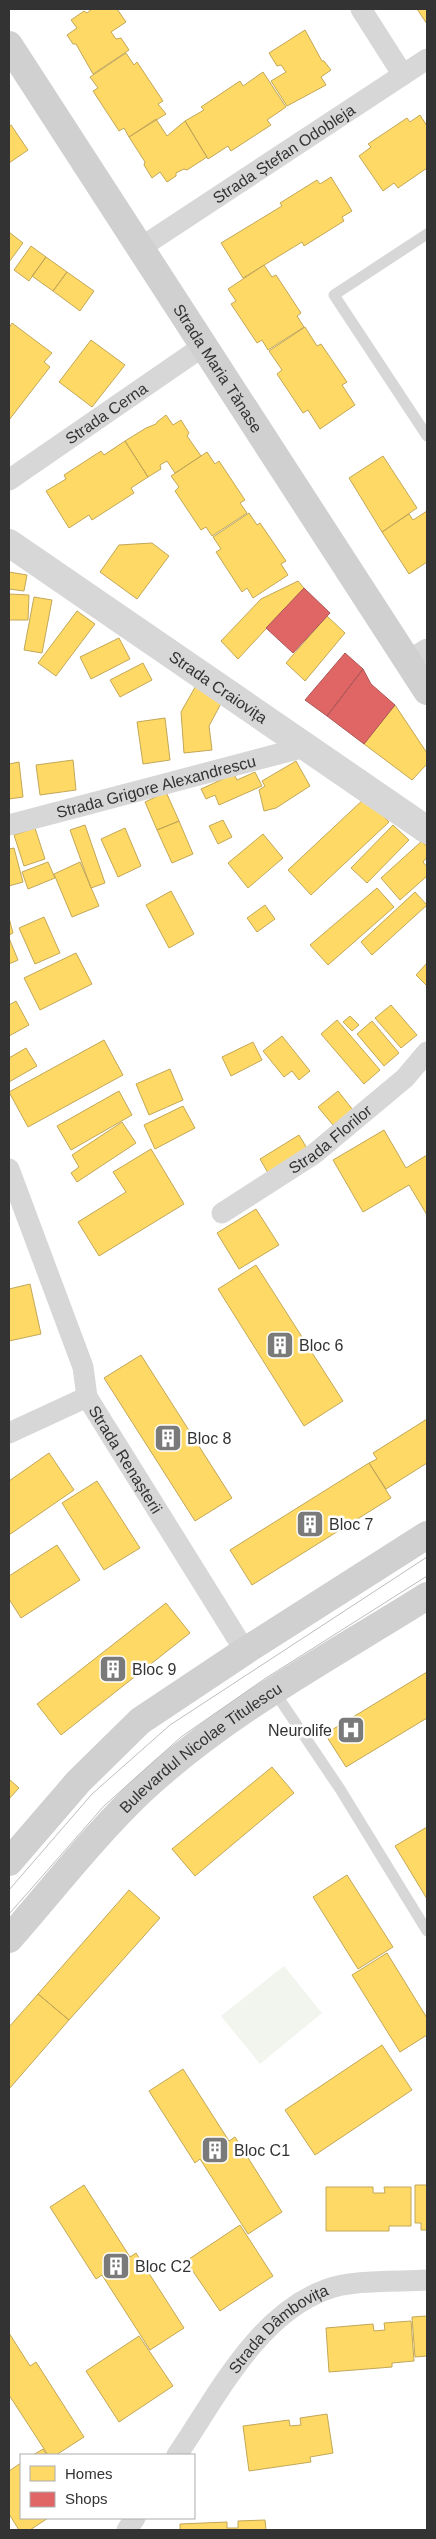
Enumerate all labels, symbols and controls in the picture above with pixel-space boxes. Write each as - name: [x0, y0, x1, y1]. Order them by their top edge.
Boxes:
- street label: Strada Ștefan Odobleja: [209, 100, 358, 206]
- street label: Strada Maria Tănase: [170, 301, 266, 436]
- street label: Strada Cerna: [62, 379, 150, 447]
- street label: Strada Craiovița: [166, 647, 271, 726]
- street label: Strada Grigore Alexandrescu: [54, 752, 258, 821]
- street label: Strada Florilor: [285, 1101, 375, 1177]
- building icon: Bloc 6: [265, 1330, 295, 1360]
- place label: Bloc 6: [299, 1337, 344, 1354]
- street label: Strada Renașterii: [86, 1402, 166, 1516]
- building icon: Bloc 8: [153, 1423, 183, 1453]
- place label: Bloc 8: [187, 1430, 232, 1447]
- building icon: Bloc 7: [295, 1509, 325, 1539]
- place label: Bloc 7: [329, 1516, 374, 1533]
- building icon: Bloc 9: [98, 1654, 128, 1684]
- place label: Bloc 9: [132, 1661, 177, 1678]
- street label: Bulevardul Nicolae Titulescu: [116, 1679, 285, 1816]
- hospital icon: Neurolife: [336, 1715, 366, 1745]
- place label: Neurolife: [268, 1722, 332, 1739]
- building icon: Bloc C1: [200, 2135, 230, 2165]
- place label: Bloc C1: [234, 2142, 290, 2159]
- building icon: Bloc C2: [101, 2251, 131, 2281]
- place label: Bloc C2: [135, 2258, 191, 2275]
- street label: Strada Dâmbovița: [225, 2281, 331, 2377]
- legend: [20, 2454, 195, 2519]
- text: Homes: [65, 2465, 113, 2482]
- text: Shops: [65, 2490, 108, 2507]

